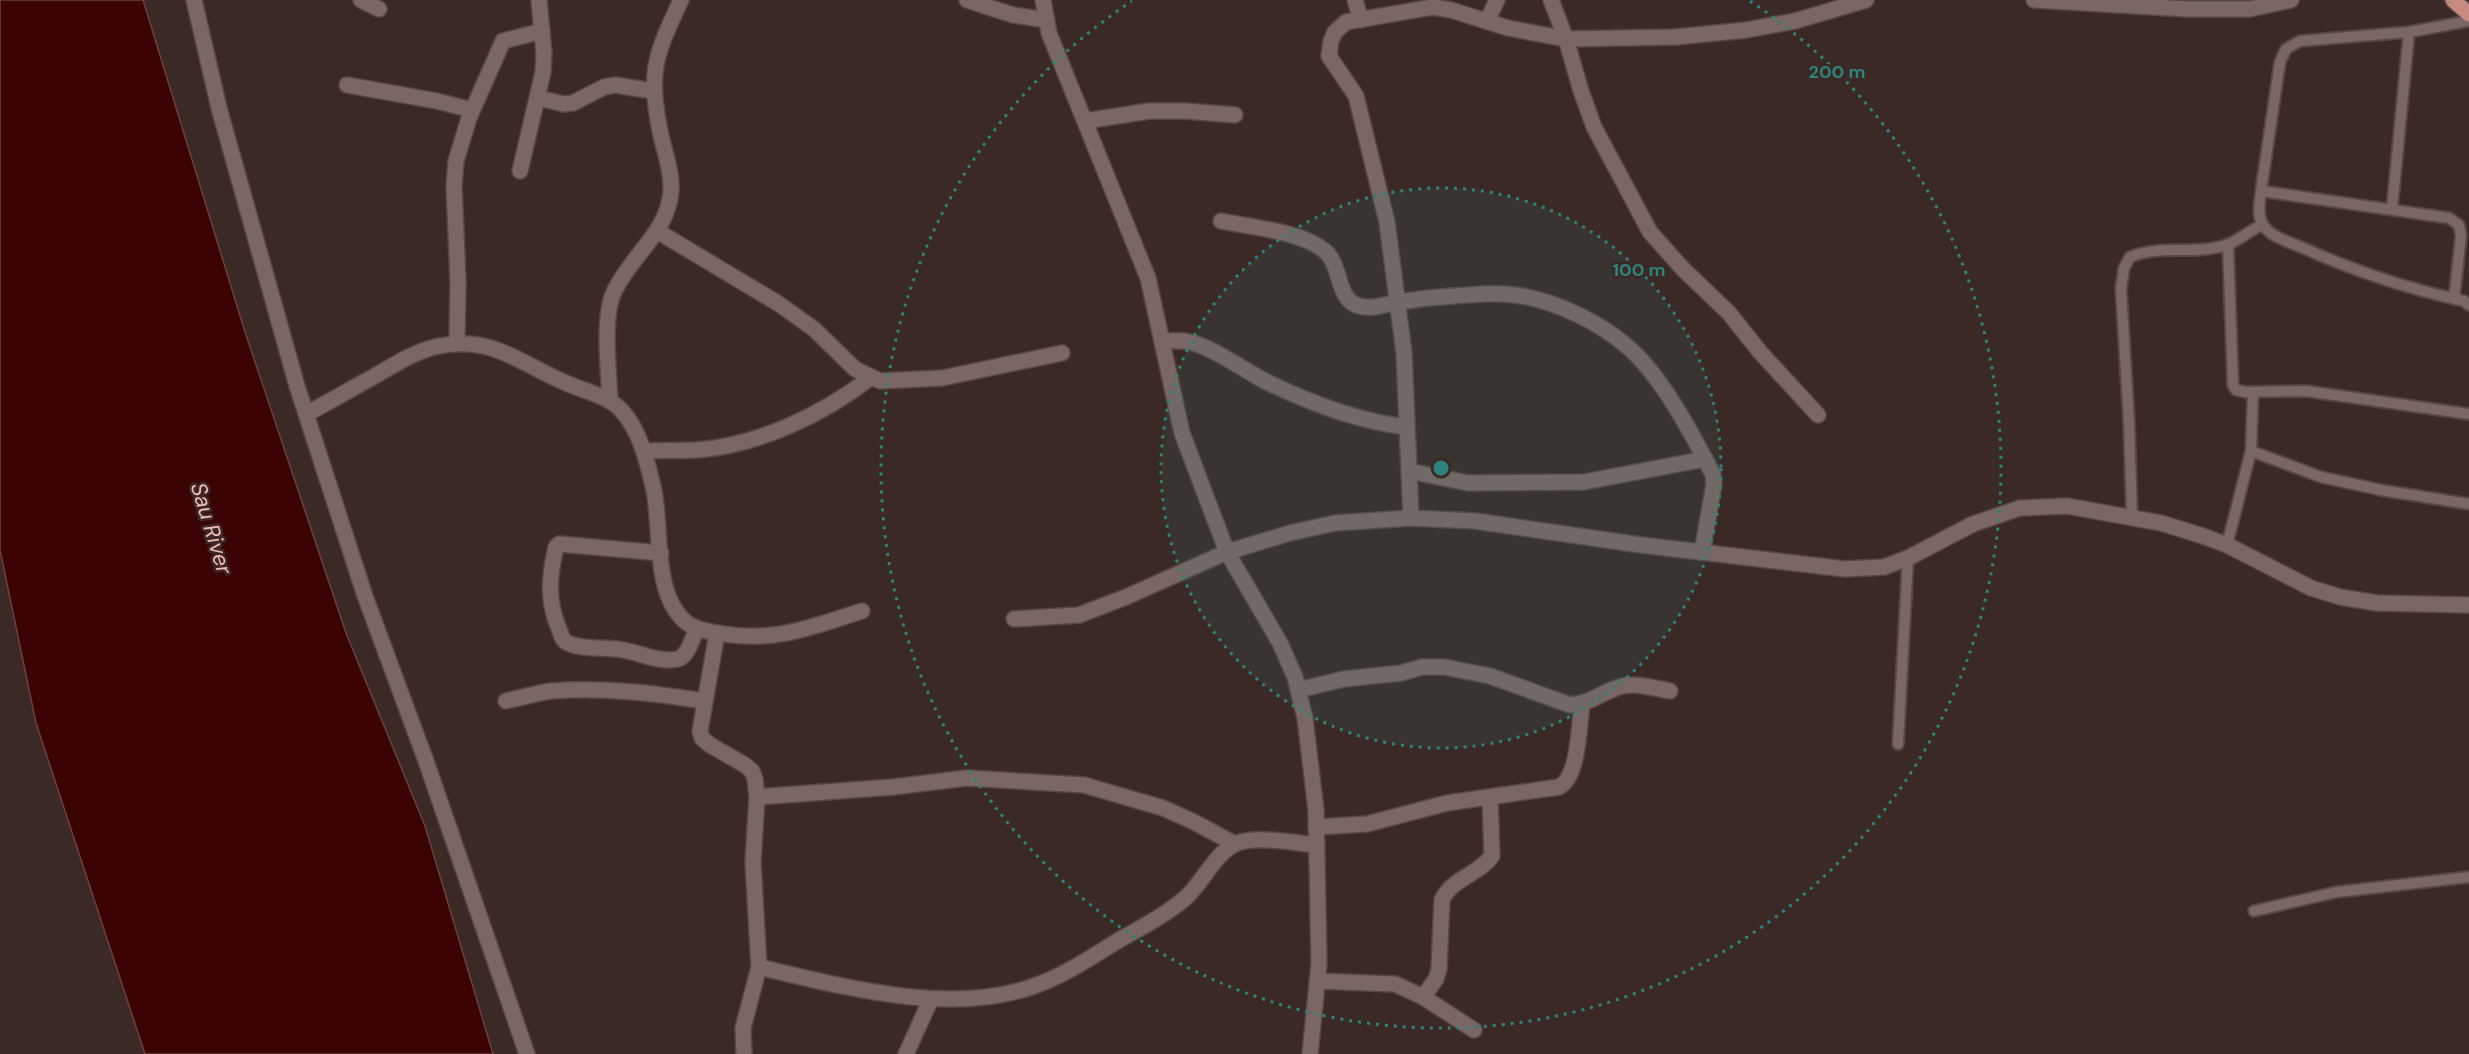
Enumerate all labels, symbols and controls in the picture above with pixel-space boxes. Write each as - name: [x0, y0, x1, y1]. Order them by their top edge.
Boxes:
- text: 200 m: [1809, 60, 1865, 84]
- text: 100 m: [1612, 258, 1666, 282]
- centre of rings: [1431, 458, 1451, 478]
- water label: Sau River: [184, 479, 239, 578]

